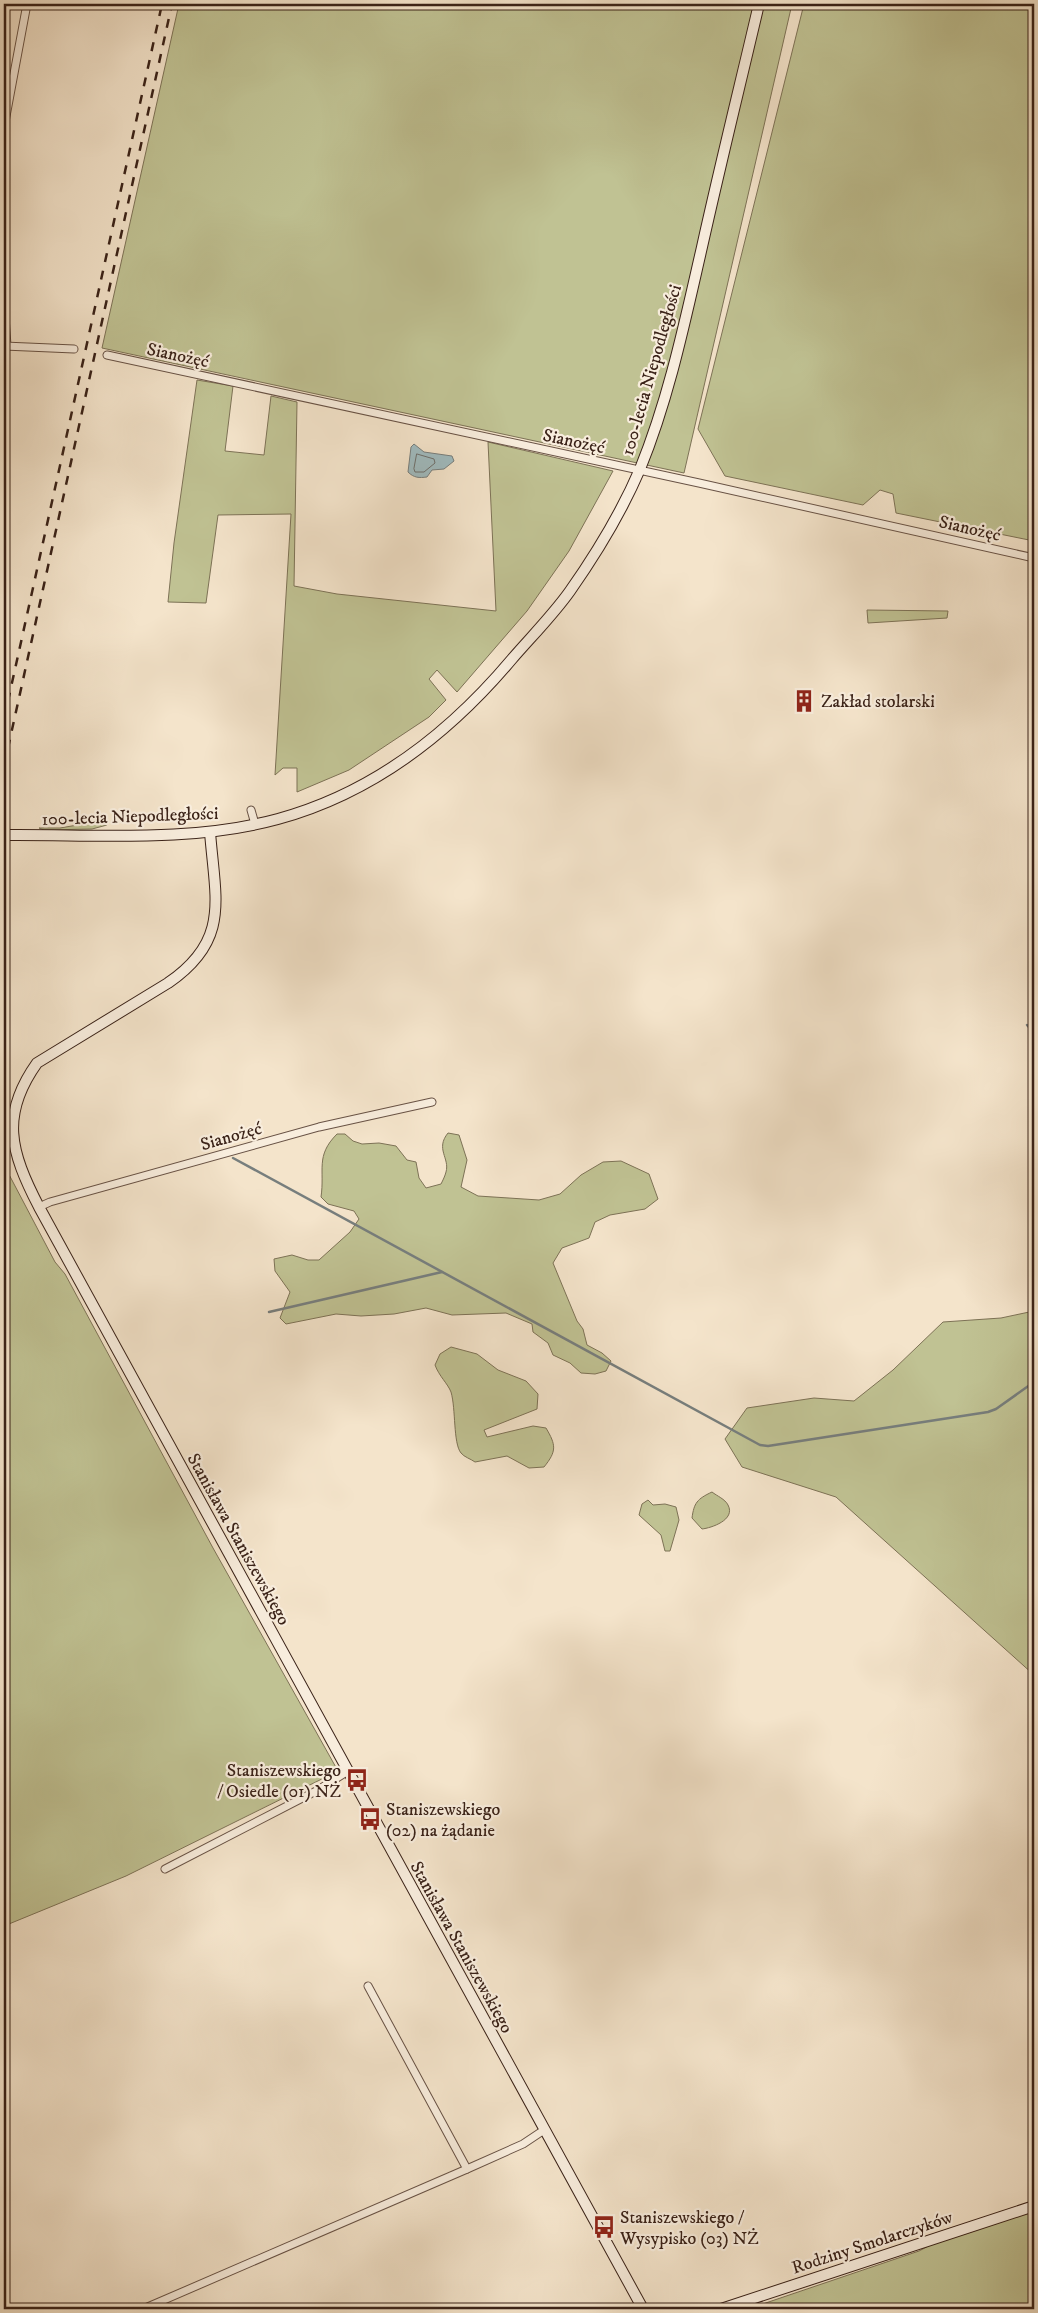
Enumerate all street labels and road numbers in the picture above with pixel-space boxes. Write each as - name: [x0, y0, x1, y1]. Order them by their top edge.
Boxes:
- street label: 100-lecia Niepodległości: [617, 282, 687, 458]
- street label: Sianożęć: [145, 339, 211, 373]
- street label: Sianożęć: [541, 425, 607, 459]
- street label: Sianożęć: [937, 511, 1003, 547]
- street label: 100-lecia Niepodległości: [41, 803, 219, 831]
- street label: Sianożęć: [198, 1118, 265, 1156]
- street label: Stanisława Staniszewskiego: [182, 1450, 295, 1629]
- street label: Stanisława Staniszewskiego: [405, 1858, 518, 2037]
- street label: Rodziny Smolarczyków: [789, 2206, 956, 2279]

